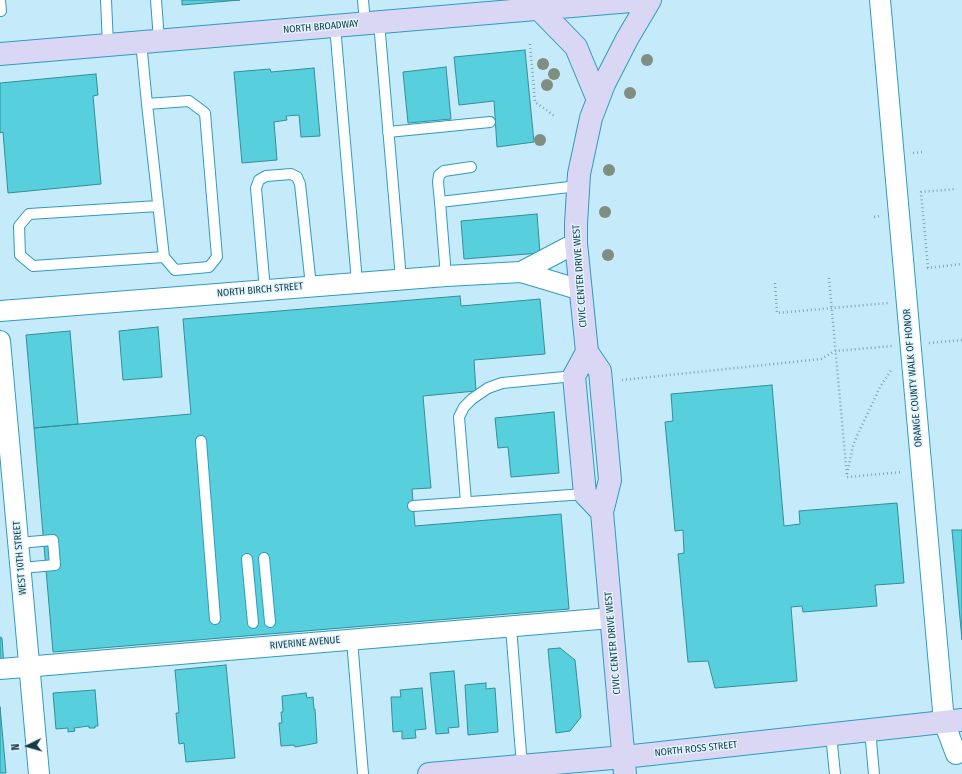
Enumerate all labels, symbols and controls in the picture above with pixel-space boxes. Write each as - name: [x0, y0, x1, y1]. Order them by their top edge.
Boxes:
- street label: NORTH BROADWAY: [283, 18, 359, 36]
- street label: CIVIC CENTER DRIVE WEST: [570, 224, 590, 328]
- street label: NORTH BIRCH STREET: [216, 280, 304, 300]
- street label: ORANGE COUNTY WALK OF HONOR: [901, 308, 925, 448]
- street label: WEST 10TH STREET: [11, 520, 29, 596]
- street label: CIVIC CENTER DRIVE WEST: [603, 591, 623, 695]
- street label: RIVERINE AVENUE: [269, 634, 341, 652]
- north arrow: [8, 726, 48, 766]
- street label: NORTH ROSS STREET: [654, 739, 738, 759]
- text: N: [9, 743, 22, 751]

